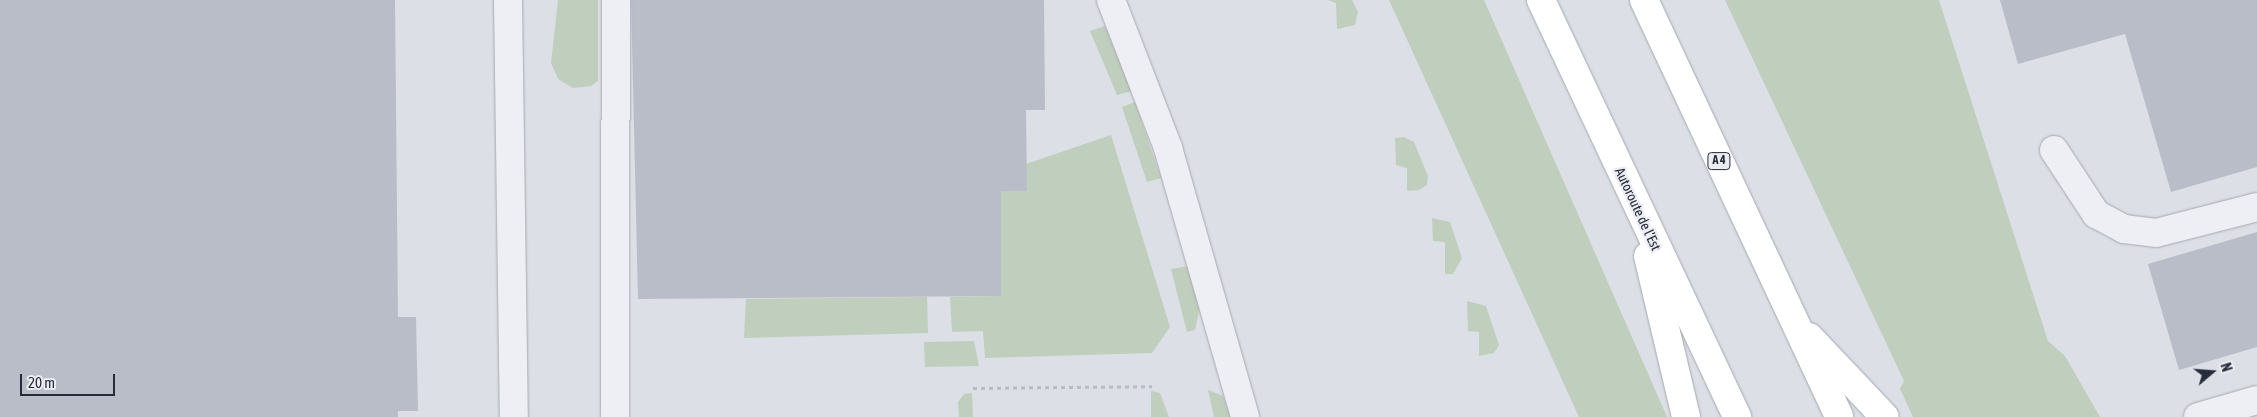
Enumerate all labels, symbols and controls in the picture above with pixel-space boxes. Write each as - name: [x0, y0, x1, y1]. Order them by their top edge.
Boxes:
- road number: A 4: [1706, 152, 1732, 170]
- street label: Autoroute de l’Est: [1611, 165, 1665, 253]
- north arrow: [2187, 347, 2237, 397]
- text: N: [2217, 361, 2235, 374]
- scale bar: [22, 364, 118, 396]
- text: 20 m: [28, 374, 55, 391]

